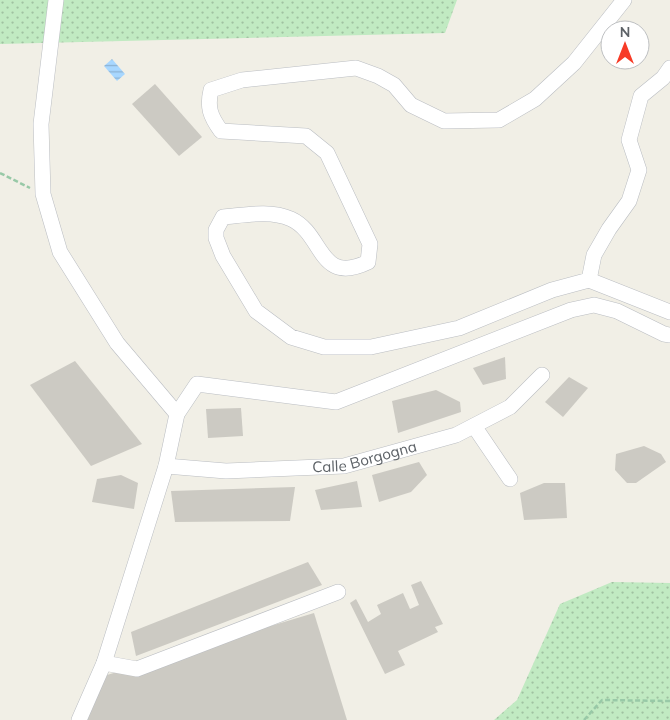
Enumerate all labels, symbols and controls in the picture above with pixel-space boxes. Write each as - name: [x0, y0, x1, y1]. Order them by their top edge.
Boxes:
- north arrow: [600, 20, 650, 70]
- text: N: [620, 23, 630, 41]
- street label: Calle Borgogna: [312, 436, 419, 476]

